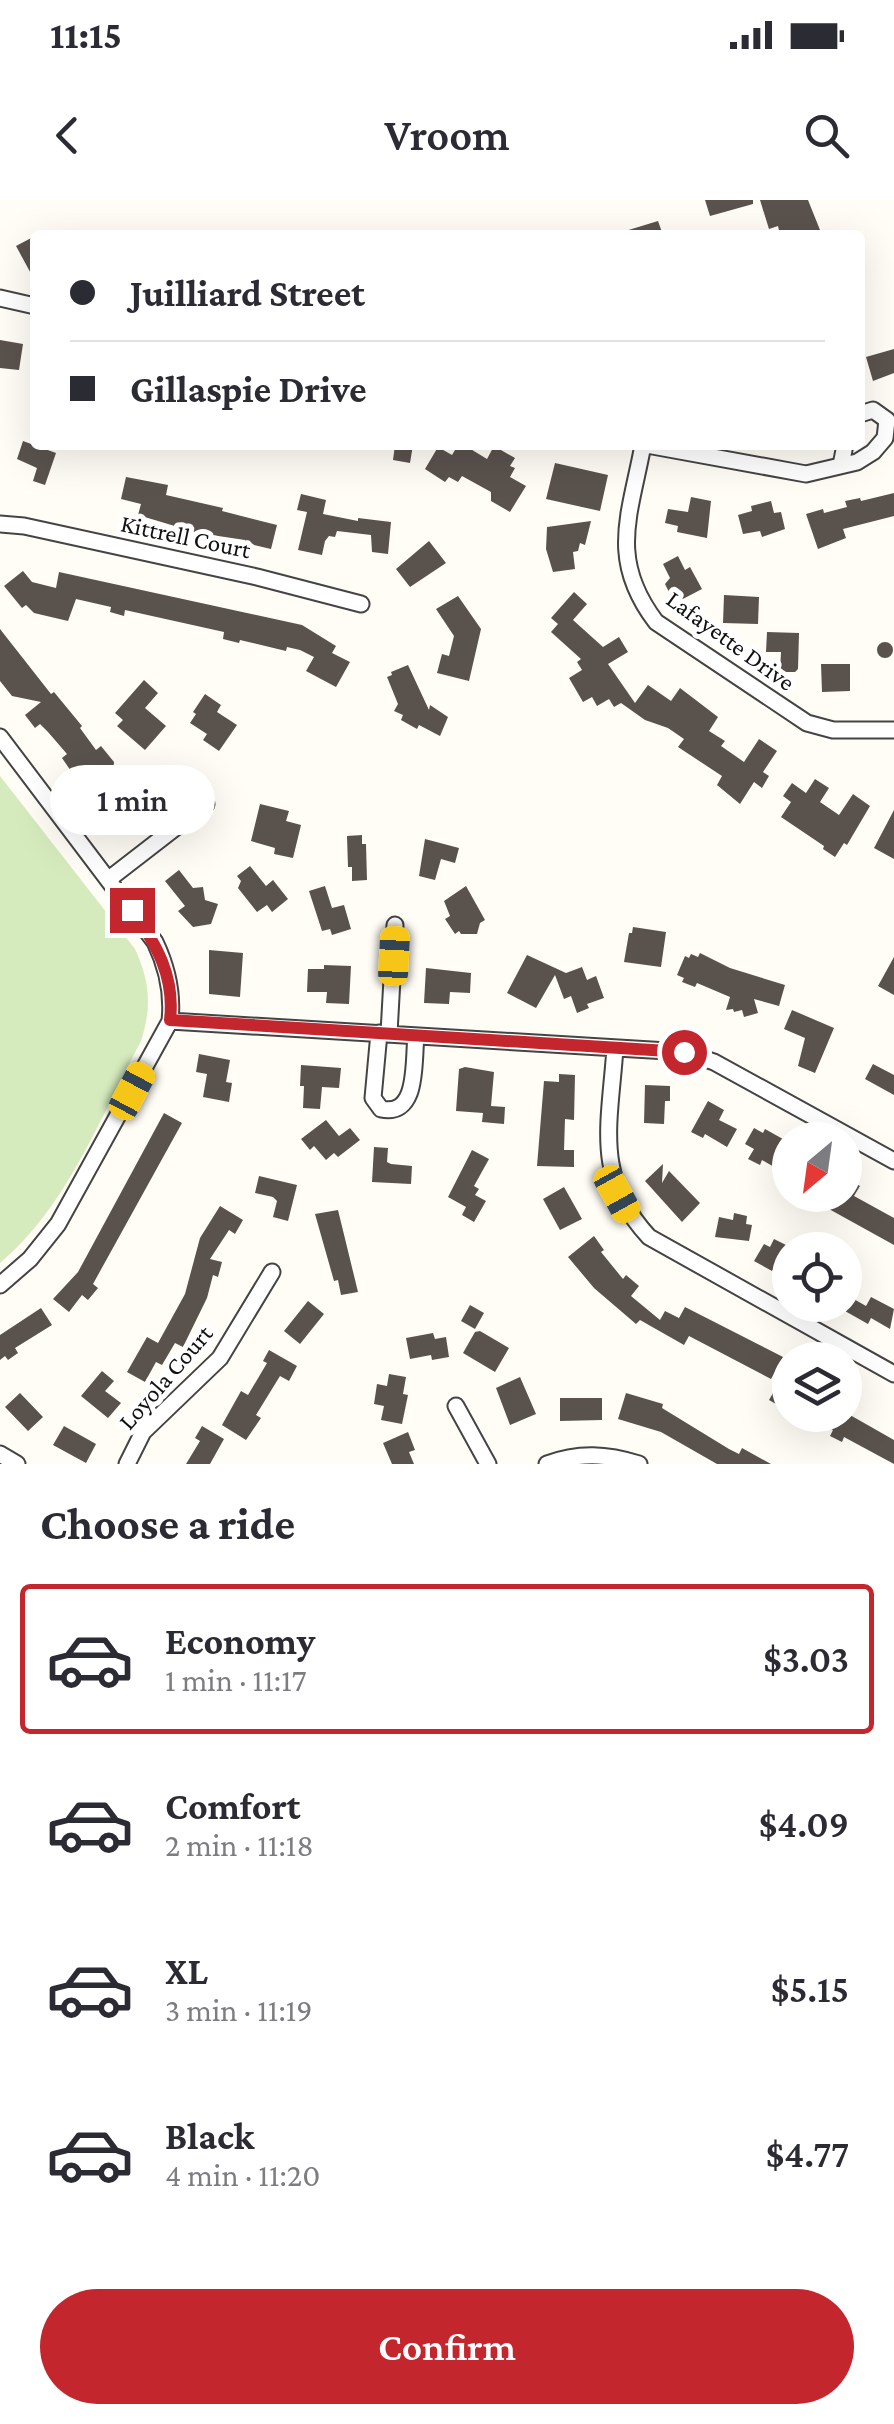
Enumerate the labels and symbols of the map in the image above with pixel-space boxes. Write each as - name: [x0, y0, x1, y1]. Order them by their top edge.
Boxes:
- street label: Kittrell Court: [119, 510, 254, 564]
- street label: Lafayette Drive: [661, 585, 800, 697]
- callout: 1 min: [49, 765, 214, 835]
- route end: [110, 888, 155, 933]
- car: [377, 925, 411, 987]
- route start: [662, 1030, 707, 1075]
- car: [105, 1057, 159, 1125]
- north arrow: [772, 1122, 862, 1212]
- car: [589, 1160, 645, 1228]
- street label: Loyola Court: [113, 1319, 219, 1435]

